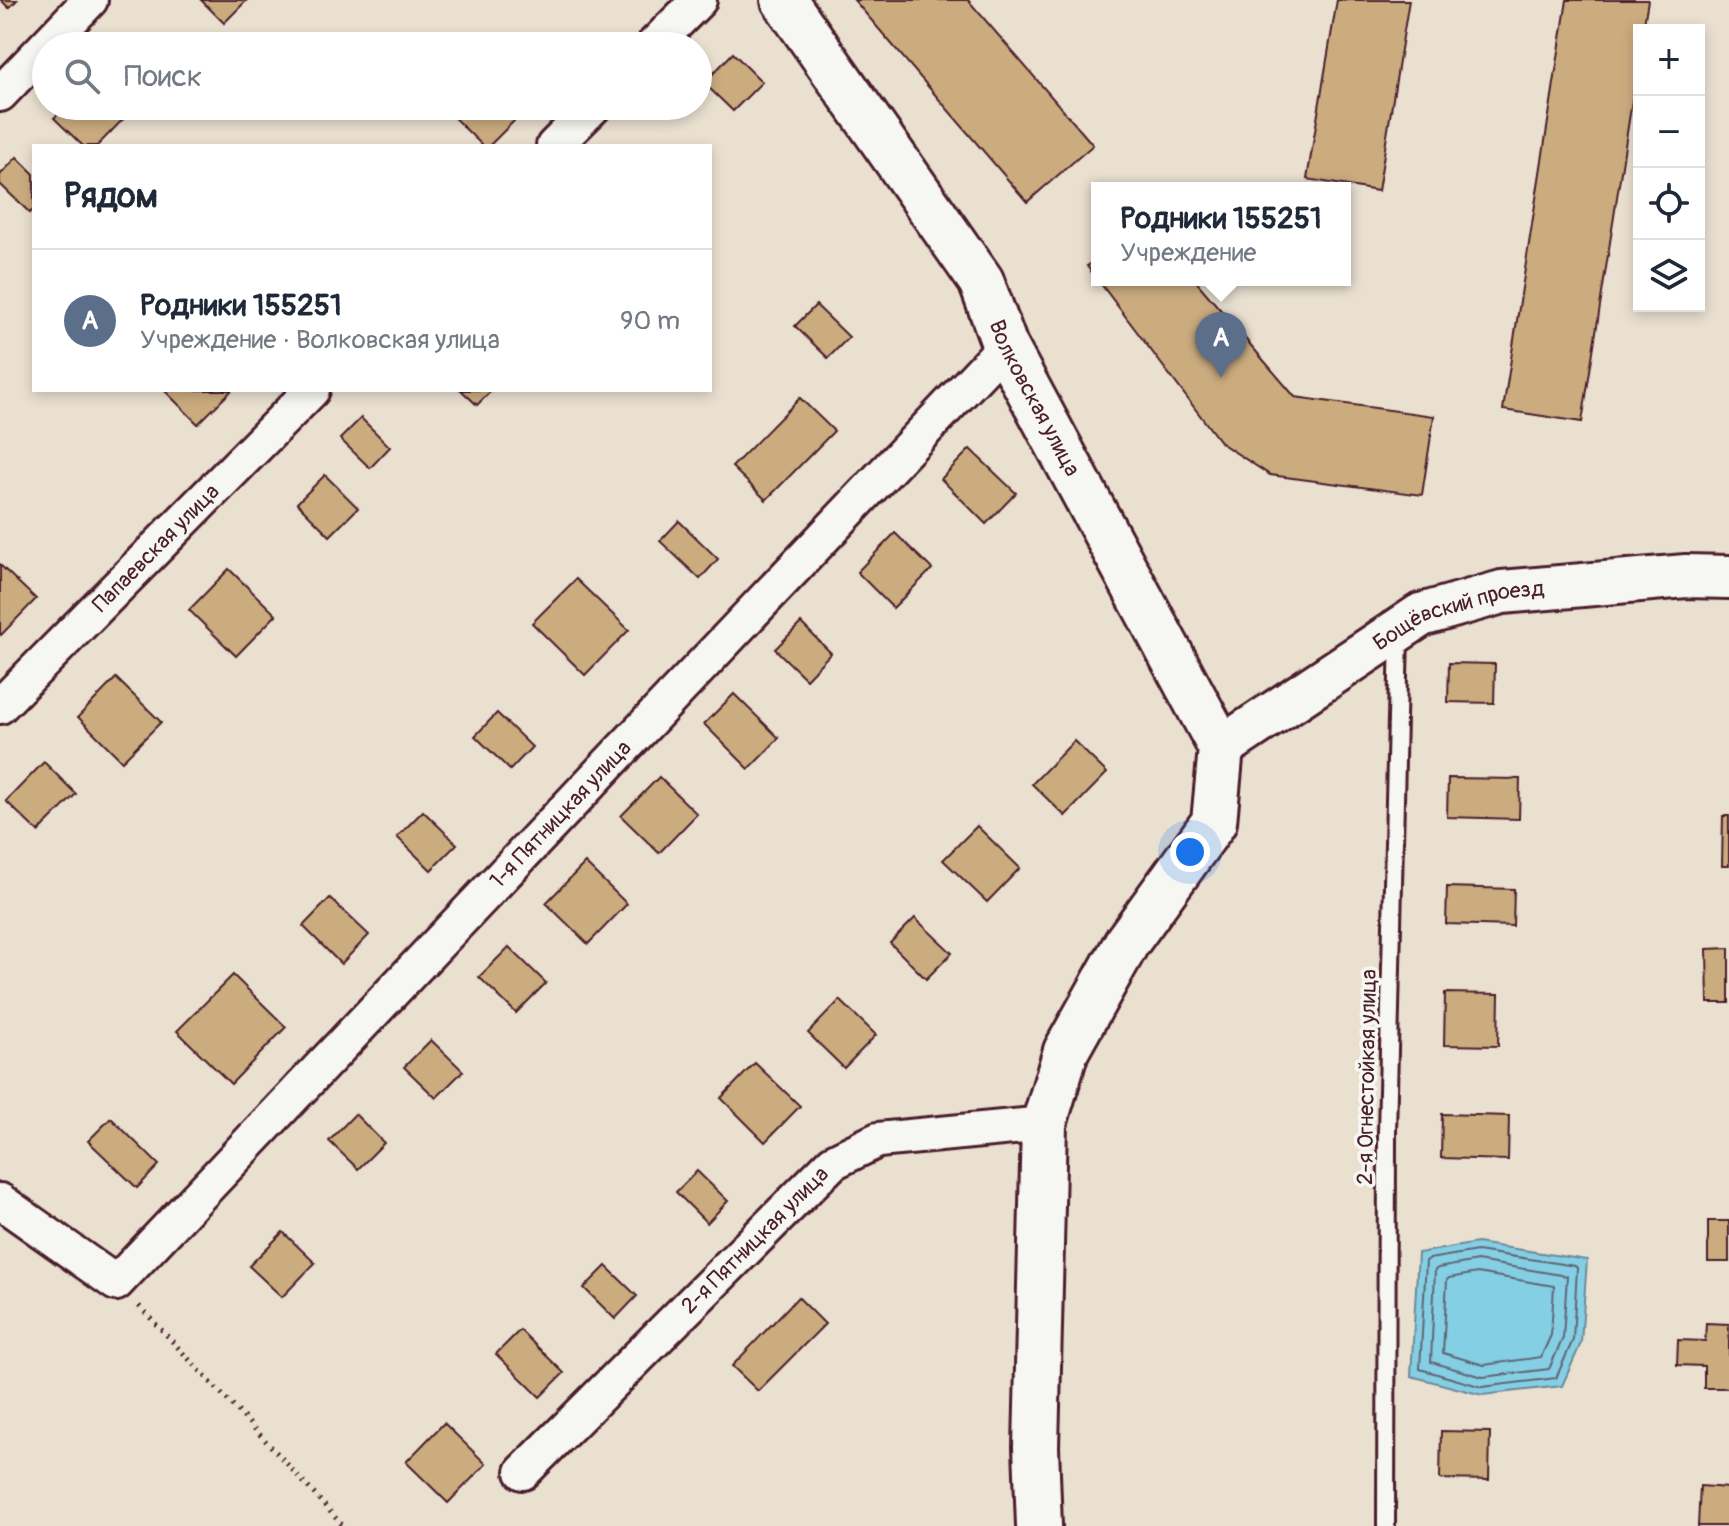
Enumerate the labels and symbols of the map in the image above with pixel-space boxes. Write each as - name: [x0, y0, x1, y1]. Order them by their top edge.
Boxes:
- pin: A: [1195, 312, 1247, 378]
- street label: Волковская улица: [983, 316, 1086, 481]
- street label: Папаевская улица: [87, 478, 225, 618]
- street label: Бощёвский проезд: [1368, 574, 1545, 657]
- street label: 1-я Пятницкая улица: [484, 734, 637, 894]
- your location: [1170, 832, 1210, 872]
- street label: 2-я Огнестойкая улица: [1351, 969, 1383, 1185]
- street label: 2-я Пятницкая улица: [675, 1160, 835, 1320]

